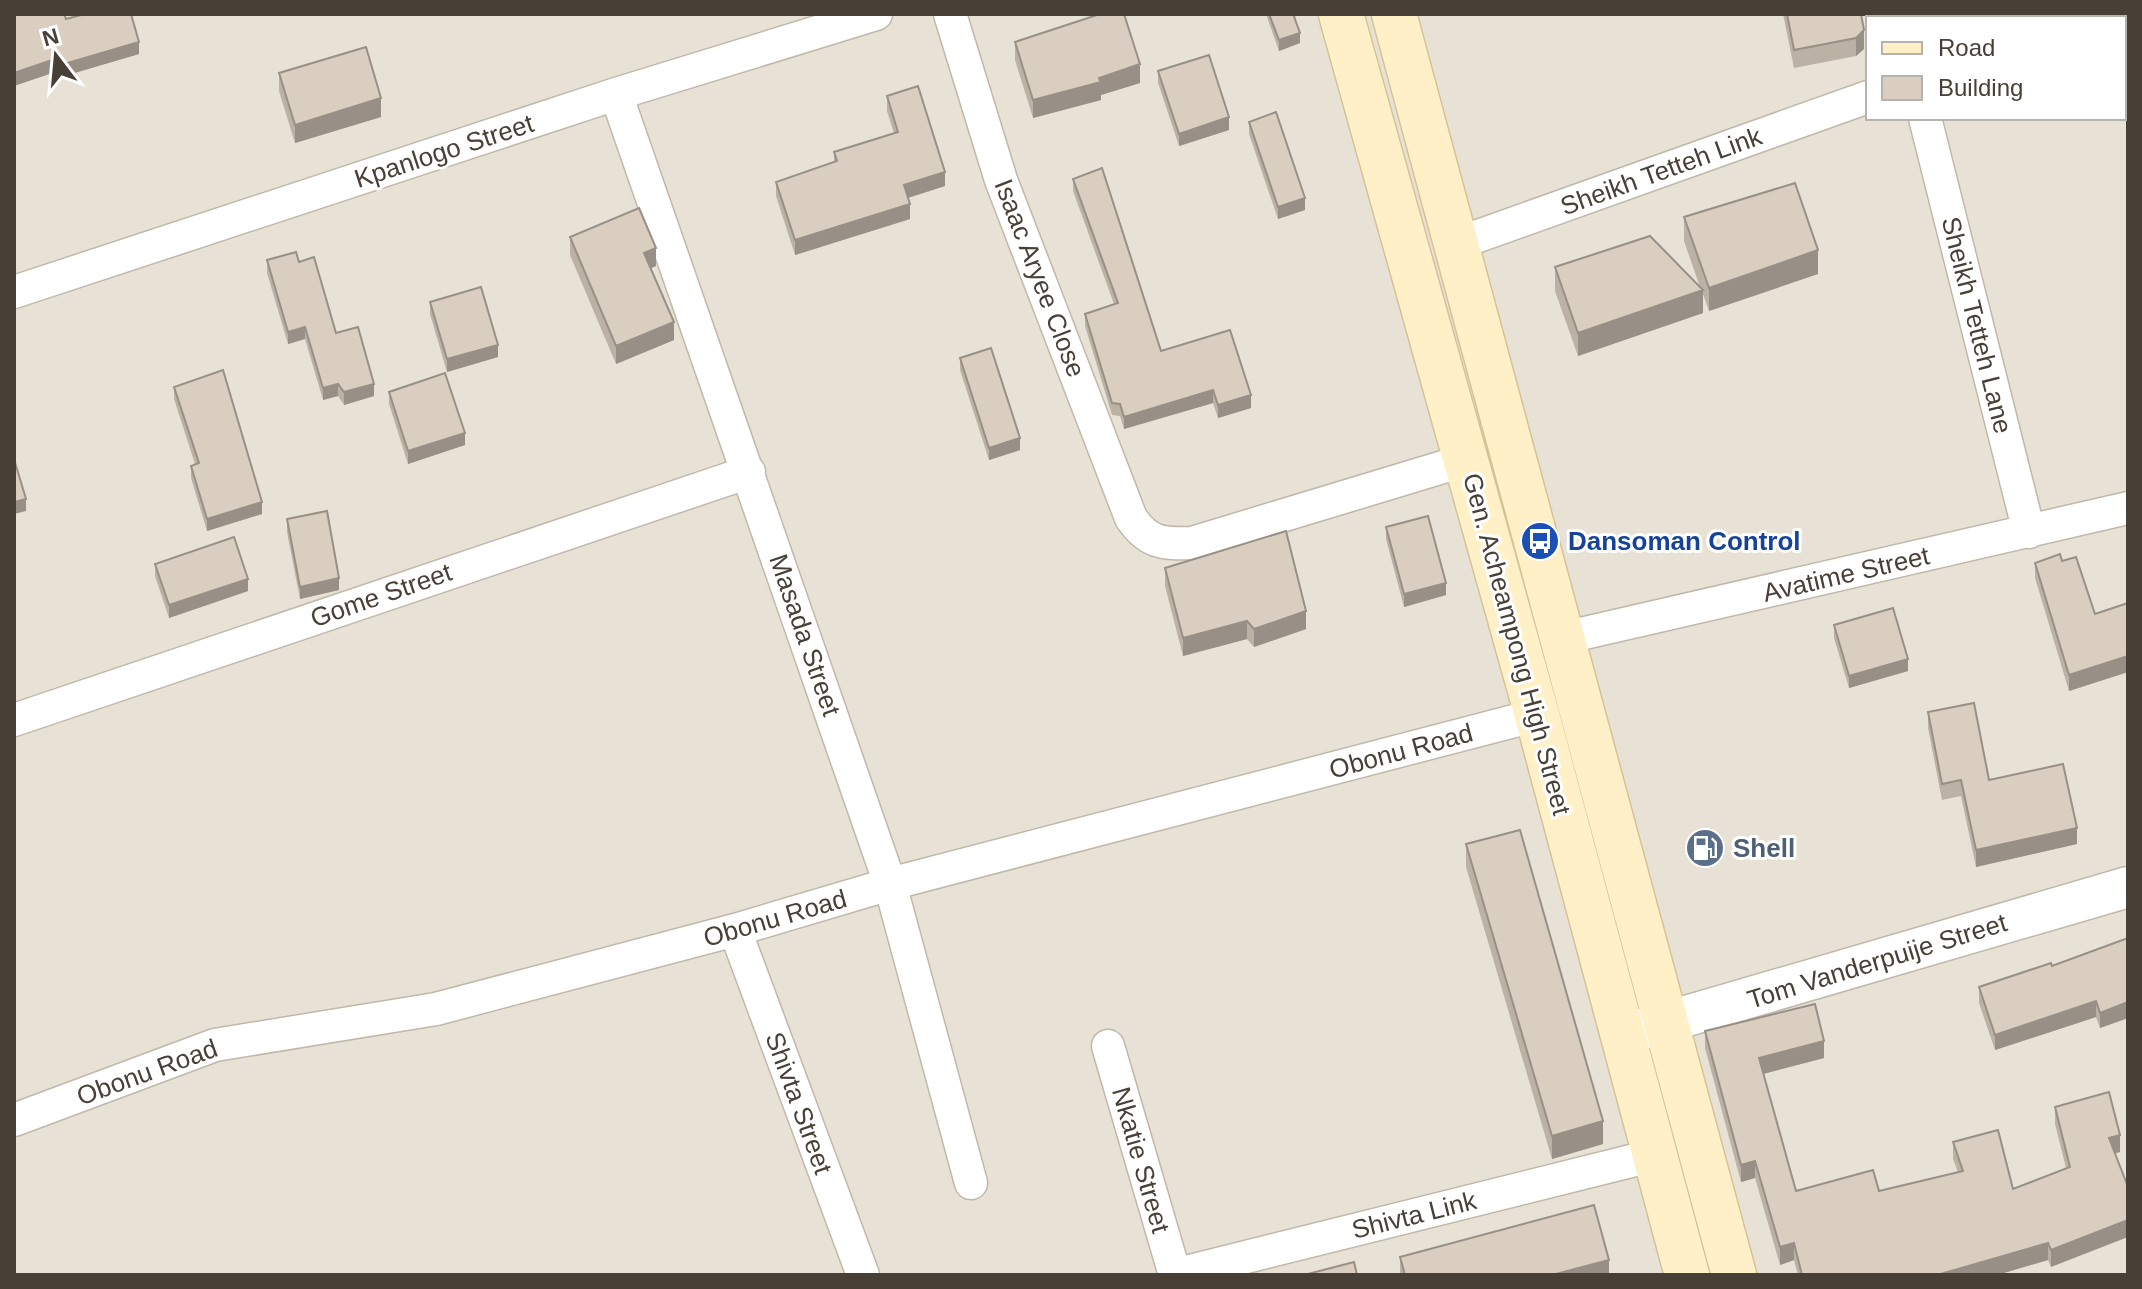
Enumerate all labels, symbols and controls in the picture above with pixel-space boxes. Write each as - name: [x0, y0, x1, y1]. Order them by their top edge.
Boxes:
- north arrow: [16, 16, 96, 96]
- legend: [1866, 16, 2126, 120]
- text: N: [40, 23, 62, 51]
- text: Road: [1938, 34, 1995, 61]
- text: Building: [1938, 74, 2023, 101]
- street label: Kpanlogo Street: [351, 108, 538, 194]
- street label: Sheikh Tetteh Link: [1556, 120, 1767, 221]
- street label: Isaac Aryee Close: [988, 175, 1092, 381]
- street label: Sheikh Tetteh Lane: [1936, 214, 2018, 436]
- street label: Gen. Acheampong High Street: [1457, 470, 1577, 819]
- bus stop icon: Dansoman Control: [1519, 520, 1561, 562]
- place label: Dansoman Control: [1568, 526, 1801, 556]
- street label: Avatime Street: [1760, 540, 1933, 608]
- street label: Masada Street: [763, 550, 847, 721]
- street label: Gome Street: [306, 557, 456, 633]
- street label: Obonu Road: [1326, 717, 1476, 785]
- fuel station icon: Shell: [1684, 827, 1726, 869]
- place label: Shell: [1733, 833, 1795, 863]
- street label: Obonu Road: [700, 883, 850, 953]
- street label: Tom Vanderpuije Street: [1744, 907, 2011, 1015]
- street label: Shivta Street: [759, 1028, 839, 1179]
- street label: Obonu Road: [73, 1033, 221, 1111]
- street label: Nkatie Street: [1106, 1084, 1176, 1237]
- street label: Shivta Link: [1349, 1185, 1480, 1245]

